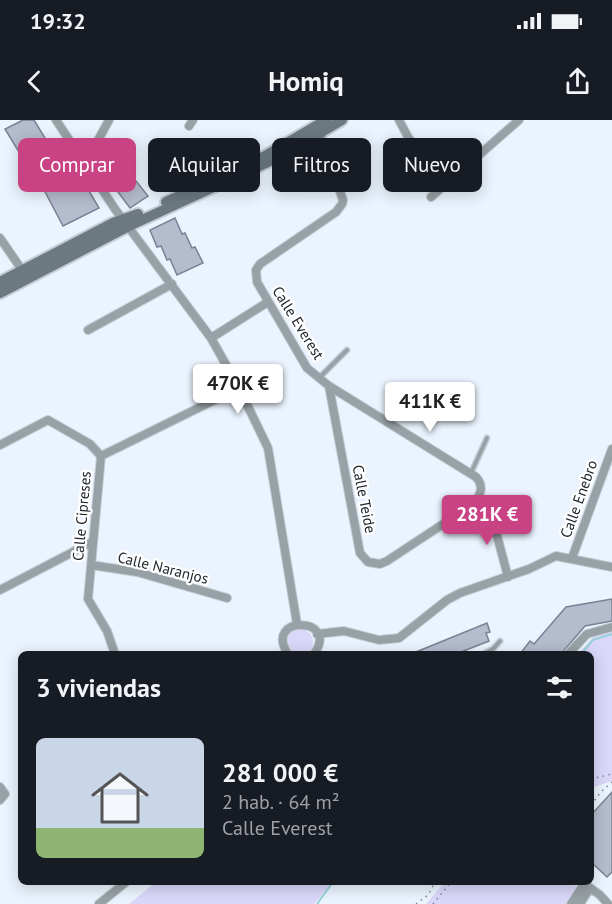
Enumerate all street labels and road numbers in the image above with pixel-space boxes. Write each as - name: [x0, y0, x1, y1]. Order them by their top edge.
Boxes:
- street label: Calle Everest: [268, 283, 328, 363]
- street label: Calle Enebro: [556, 457, 601, 540]
- street label: Calle Teide: [349, 463, 380, 535]
- street label: Calle Cipreses: [68, 470, 95, 562]
- street label: Calle Naranjos: [116, 547, 210, 588]

